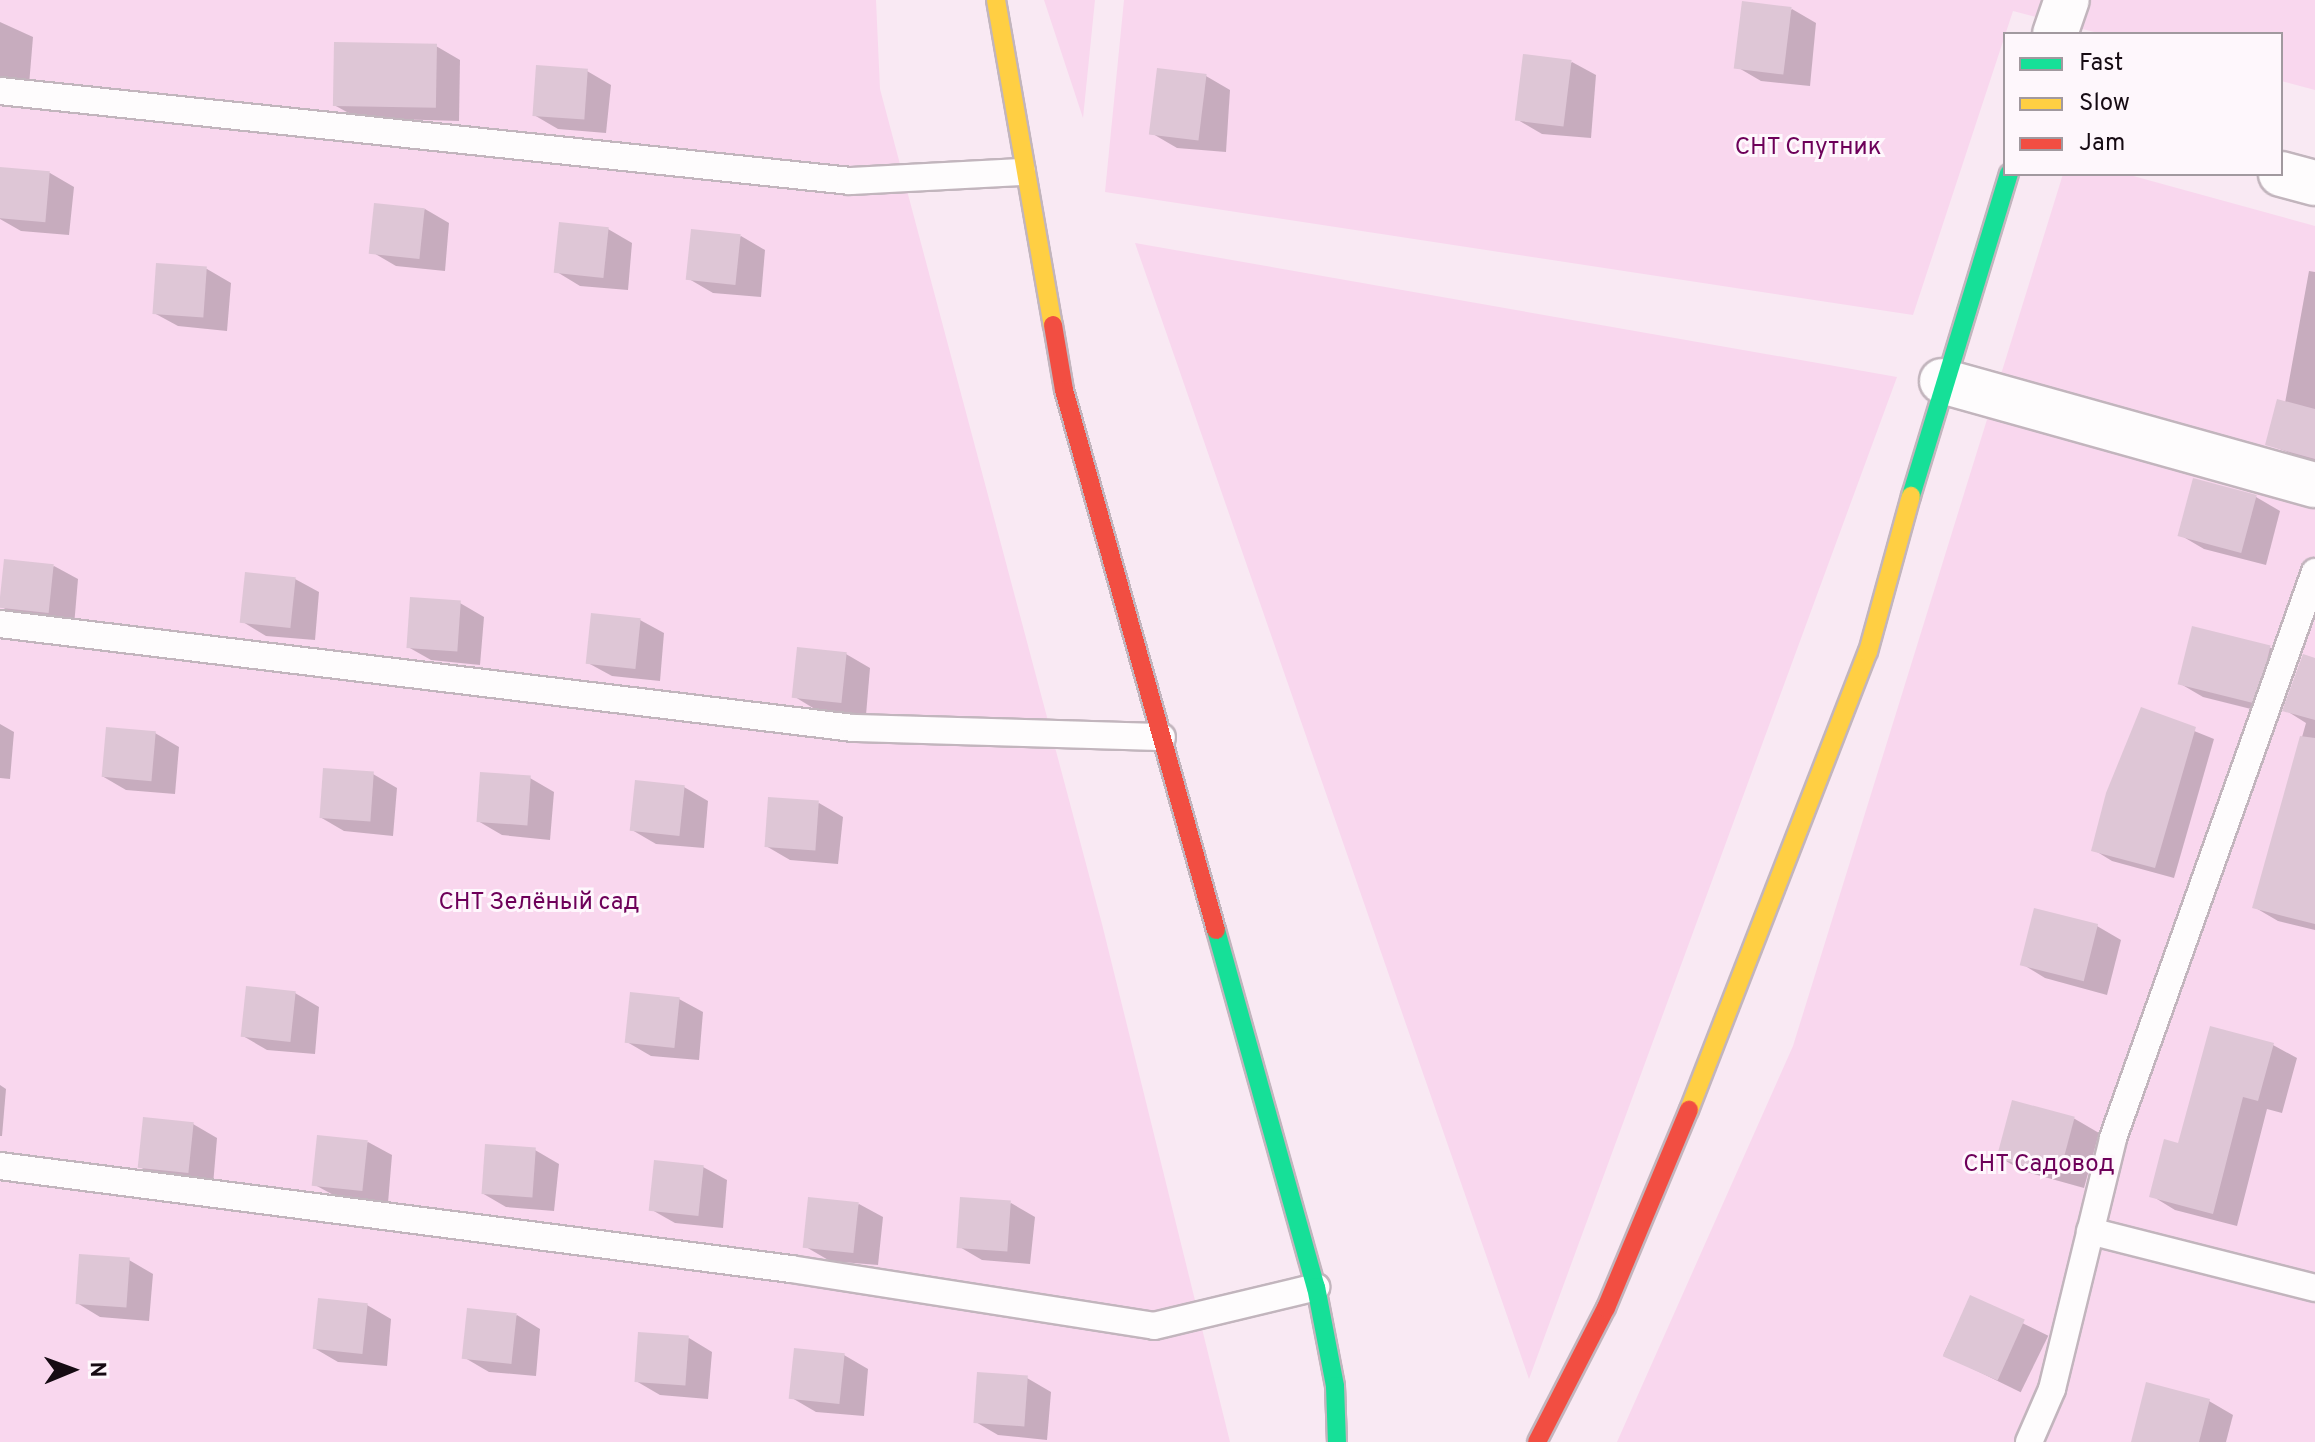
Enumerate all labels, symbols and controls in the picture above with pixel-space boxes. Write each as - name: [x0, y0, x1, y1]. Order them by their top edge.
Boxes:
- legend: [2003, 32, 2283, 176]
- text: Fast: [2079, 49, 2123, 79]
- text: Slow: [2079, 89, 2130, 119]
- text: Jam: [2079, 129, 2125, 159]
- park label: СНТ Спутник: [1734, 135, 1882, 163]
- park label: СНТ Зелёный сад: [438, 890, 640, 918]
- park label: СНТ Садовод: [1963, 1152, 2115, 1180]
- north arrow: [32, 1330, 112, 1410]
- text: N: [83, 1361, 110, 1378]

